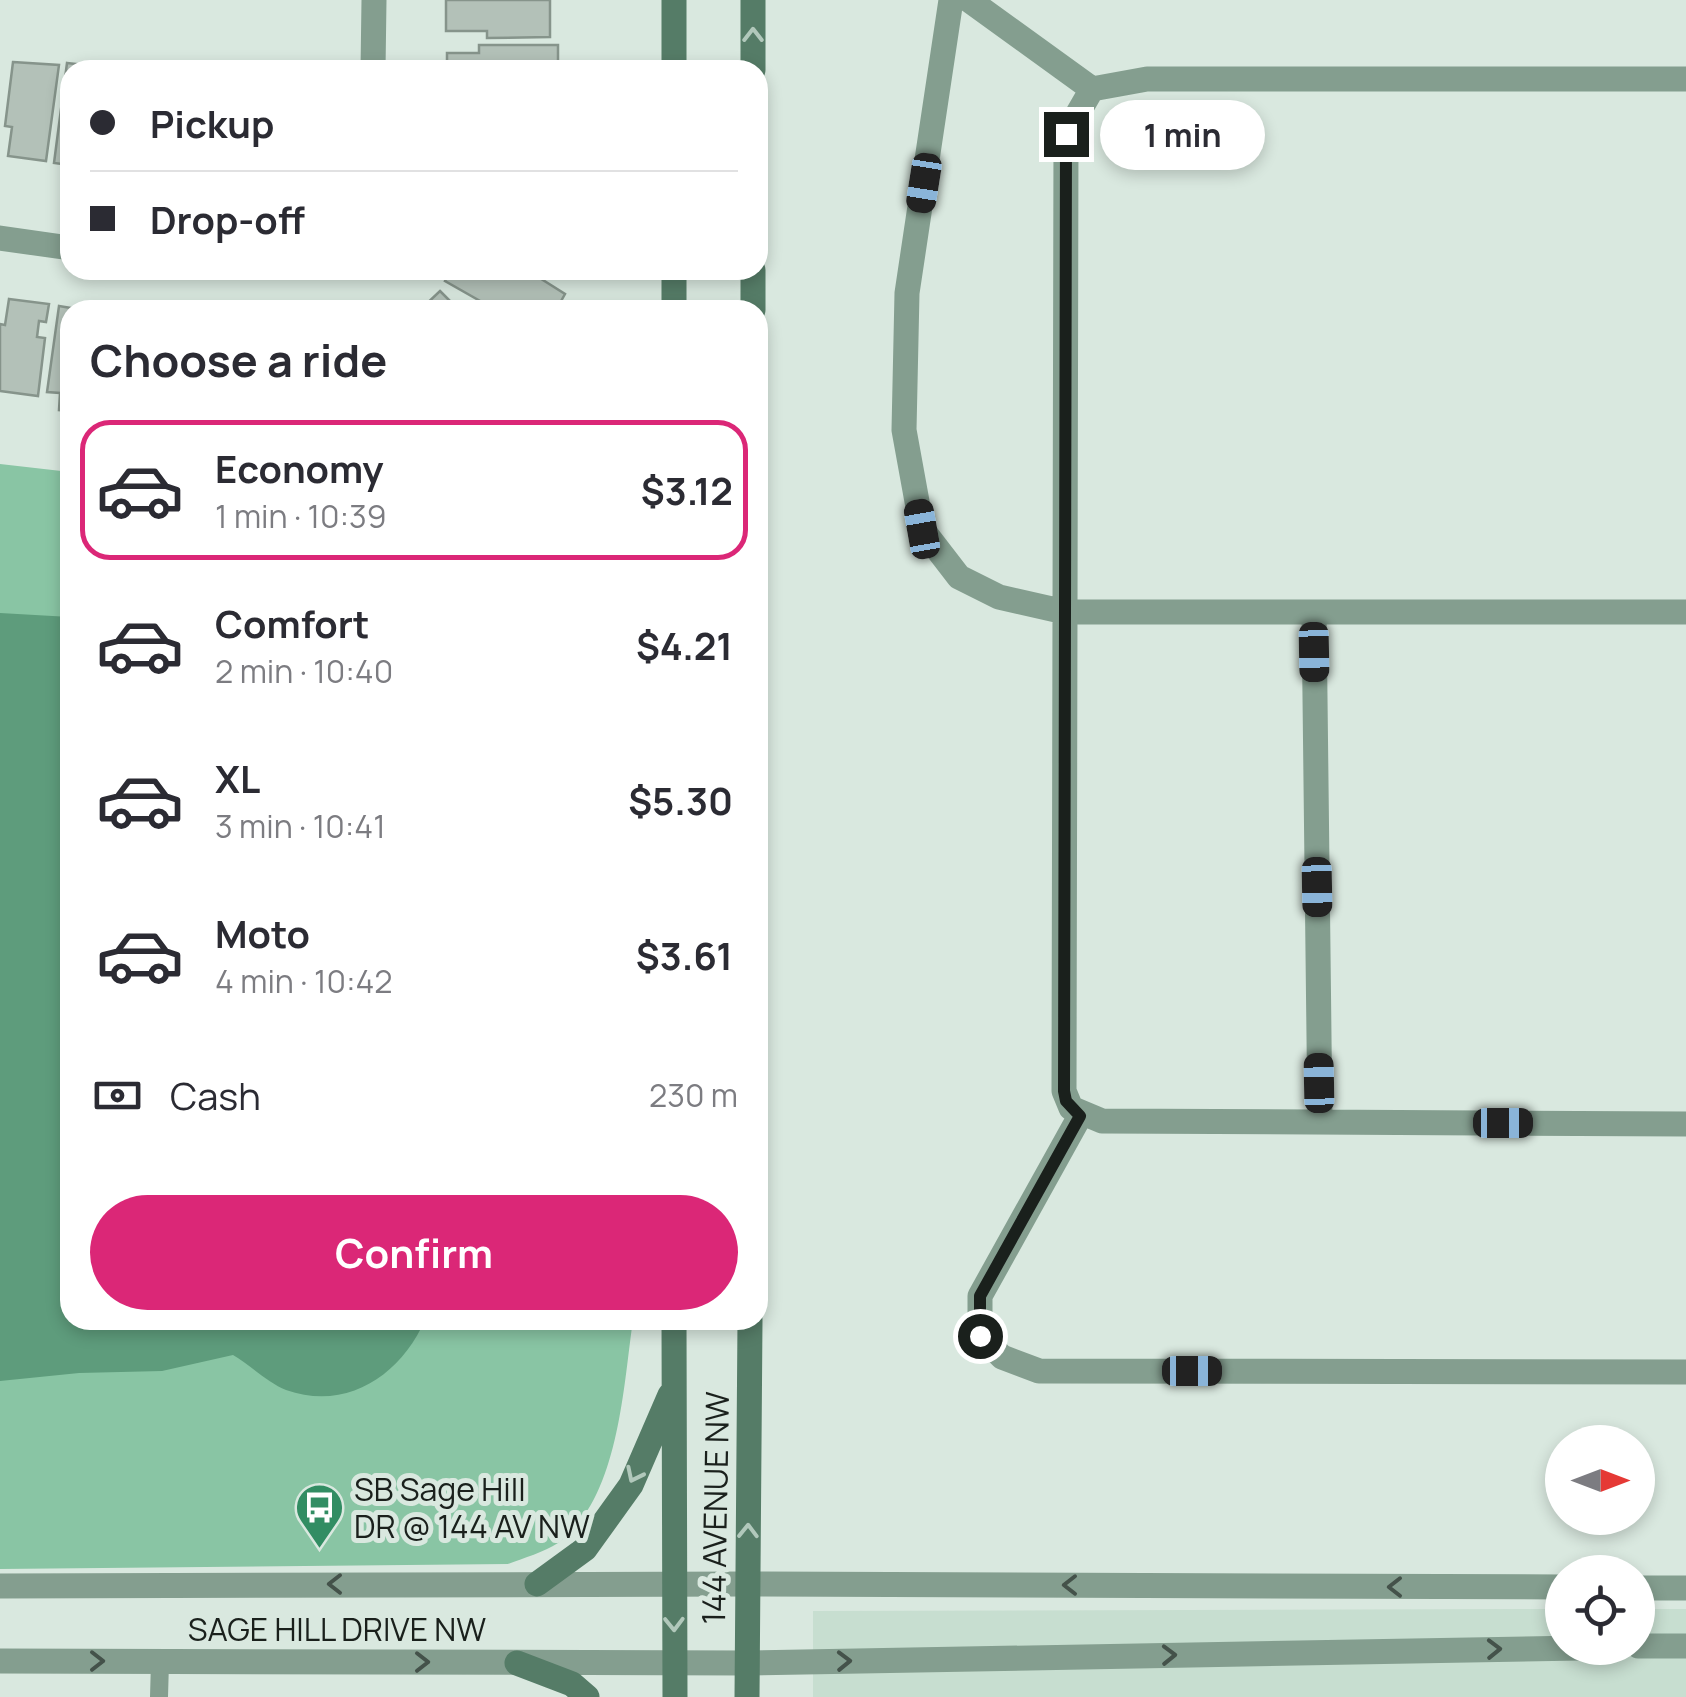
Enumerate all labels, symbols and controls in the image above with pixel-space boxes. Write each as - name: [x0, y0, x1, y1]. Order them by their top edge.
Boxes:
- one-way arrow: [742, 27, 764, 42]
- text: Pickup: [150, 97, 274, 149]
- callout: 1 min: [1101, 99, 1266, 169]
- route end: [1044, 112, 1089, 157]
- text: 1 min: [1143, 113, 1222, 157]
- car: [904, 151, 944, 215]
- text: Drop-off: [150, 193, 305, 245]
- text: Choose a ride: [90, 329, 387, 391]
- text: Economy: [215, 442, 384, 494]
- icon: car: [95, 445, 185, 535]
- text: $3.12: [641, 464, 733, 516]
- text: 1 min · 10:39: [215, 494, 387, 538]
- car: [902, 497, 942, 561]
- text: Comfort: [215, 597, 369, 649]
- icon: car: [95, 600, 185, 690]
- text: $4.21: [636, 619, 733, 671]
- car: [1298, 622, 1330, 682]
- text: 2 min · 10:40: [215, 649, 393, 693]
- text: XL: [215, 752, 260, 804]
- icon: car: [95, 755, 185, 845]
- text: $5.30: [628, 774, 733, 826]
- text: 3 min · 10:41: [215, 804, 386, 848]
- car: [1301, 857, 1333, 917]
- text: Moto: [215, 907, 310, 959]
- icon: car: [95, 910, 185, 1000]
- text: $3.61: [636, 929, 733, 981]
- text: 4 min · 10:42: [215, 959, 393, 1003]
- car: [1303, 1053, 1335, 1113]
- icon: cash: [90, 1068, 145, 1123]
- text: Cash: [170, 1069, 261, 1121]
- text: 230 m: [649, 1073, 738, 1117]
- car: [1473, 1108, 1533, 1138]
- button: Confirm: [90, 1195, 738, 1310]
- route start: [958, 1314, 1003, 1359]
- car: [1162, 1356, 1222, 1386]
- street label: 144 AVENUE NW: [691, 1391, 739, 1625]
- north arrow: [1545, 1425, 1655, 1535]
- map controls: [1545, 1425, 1655, 1665]
- one-way arrow: [626, 1465, 646, 1483]
- place label: SB Sage Hill DR @ 144 AV NW: [354, 1467, 590, 1548]
- bus stop icon: SB Sage Hill DR @ 144 AV NW: [293, 1482, 345, 1550]
- one-way arrow: [737, 1522, 759, 1538]
- button: locate: [1545, 1555, 1655, 1665]
- one-way arrow: [326, 1574, 342, 1595]
- one-way arrow: [1062, 1575, 1078, 1596]
- one-way arrow: [1387, 1576, 1402, 1598]
- street label: SAGE HILL DRIVE NW: [188, 1607, 486, 1651]
- one-way arrow: [663, 1616, 685, 1632]
- one-way arrow: [1488, 1638, 1503, 1660]
- one-way arrow: [1162, 1645, 1178, 1666]
- one-way arrow: [90, 1650, 106, 1672]
- one-way arrow: [837, 1651, 853, 1672]
- one-way arrow: [415, 1652, 431, 1673]

